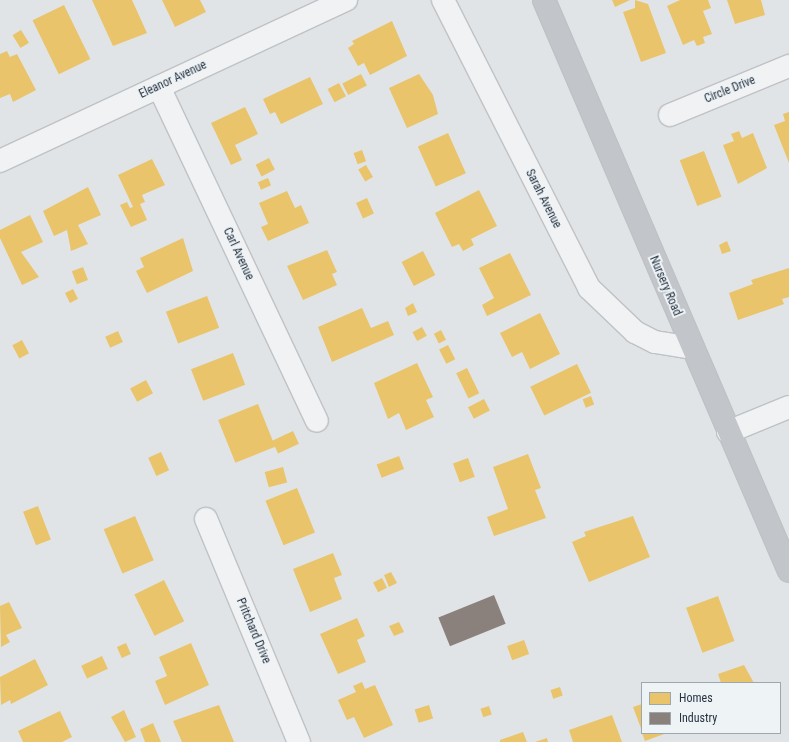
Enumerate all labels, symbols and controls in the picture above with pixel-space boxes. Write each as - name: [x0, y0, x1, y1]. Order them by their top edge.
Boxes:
- street label: Eleanor Avenue: [137, 58, 209, 102]
- street label: Circle Drive: [702, 73, 758, 107]
- street label: Sarah Avenue: [522, 167, 564, 231]
- street label: Carl Avenue: [220, 225, 256, 283]
- street label: Nursery Road: [646, 254, 684, 318]
- street label: Pritchard Drive: [233, 596, 273, 666]
- legend: [641, 682, 781, 734]
- text: Homes: [679, 691, 713, 705]
- text: Industry: [679, 711, 717, 725]

